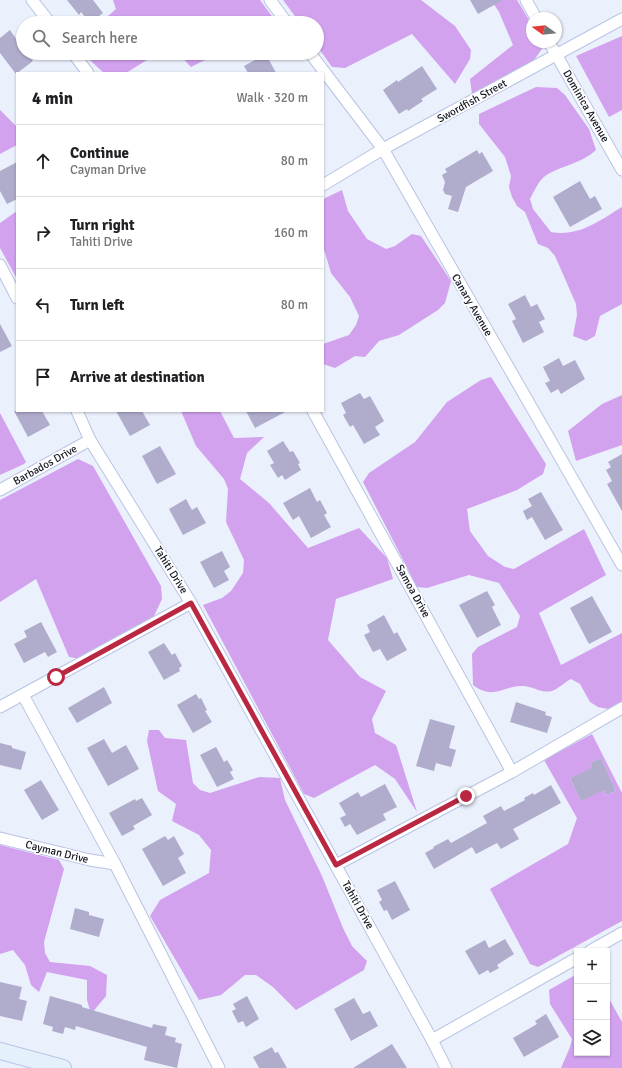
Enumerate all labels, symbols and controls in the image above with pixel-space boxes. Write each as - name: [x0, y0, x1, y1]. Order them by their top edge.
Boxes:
- north arrow: [526, 12, 562, 48]
- search box: [16, 16, 324, 60]
- icon: search: [30, 27, 52, 49]
- text: Search here: [62, 29, 138, 47]
- street label: Dominica Avenue: [560, 68, 612, 144]
- street label: Swordfish Street: [435, 76, 509, 125]
- text: 4 min: [32, 88, 73, 109]
- text: Walk · 320 m: [237, 90, 308, 106]
- text: Continue: [70, 144, 129, 162]
- icon: ahead: [32, 150, 54, 172]
- text: 80 m: [281, 153, 308, 169]
- text: Cayman Drive: [70, 162, 146, 178]
- text: Turn right: [70, 216, 135, 234]
- icon: right: [32, 222, 54, 244]
- text: 160 m: [274, 225, 308, 241]
- text: Tahiti Drive: [70, 234, 133, 250]
- street label: Canary Avenue: [449, 271, 495, 339]
- icon: left: [32, 294, 54, 316]
- text: Turn left: [70, 296, 124, 314]
- text: 80 m: [281, 297, 308, 313]
- icon: arrive: [32, 366, 54, 388]
- text: Arrive at destination: [70, 368, 205, 386]
- street label: Barbados Drive: [11, 442, 79, 488]
- street label: Tahiti Drive: [151, 544, 191, 596]
- street label: Samoa Drive: [393, 562, 433, 620]
- route start: [47, 668, 65, 686]
- route end: [457, 787, 475, 805]
- street label: Cayman Drive: [24, 838, 90, 866]
- street label: Tahiti Drive: [339, 879, 377, 931]
- map controls: [574, 948, 610, 1056]
- button: +: [574, 948, 610, 984]
- button: −: [574, 984, 610, 1020]
- button: layers: [574, 1020, 610, 1056]

